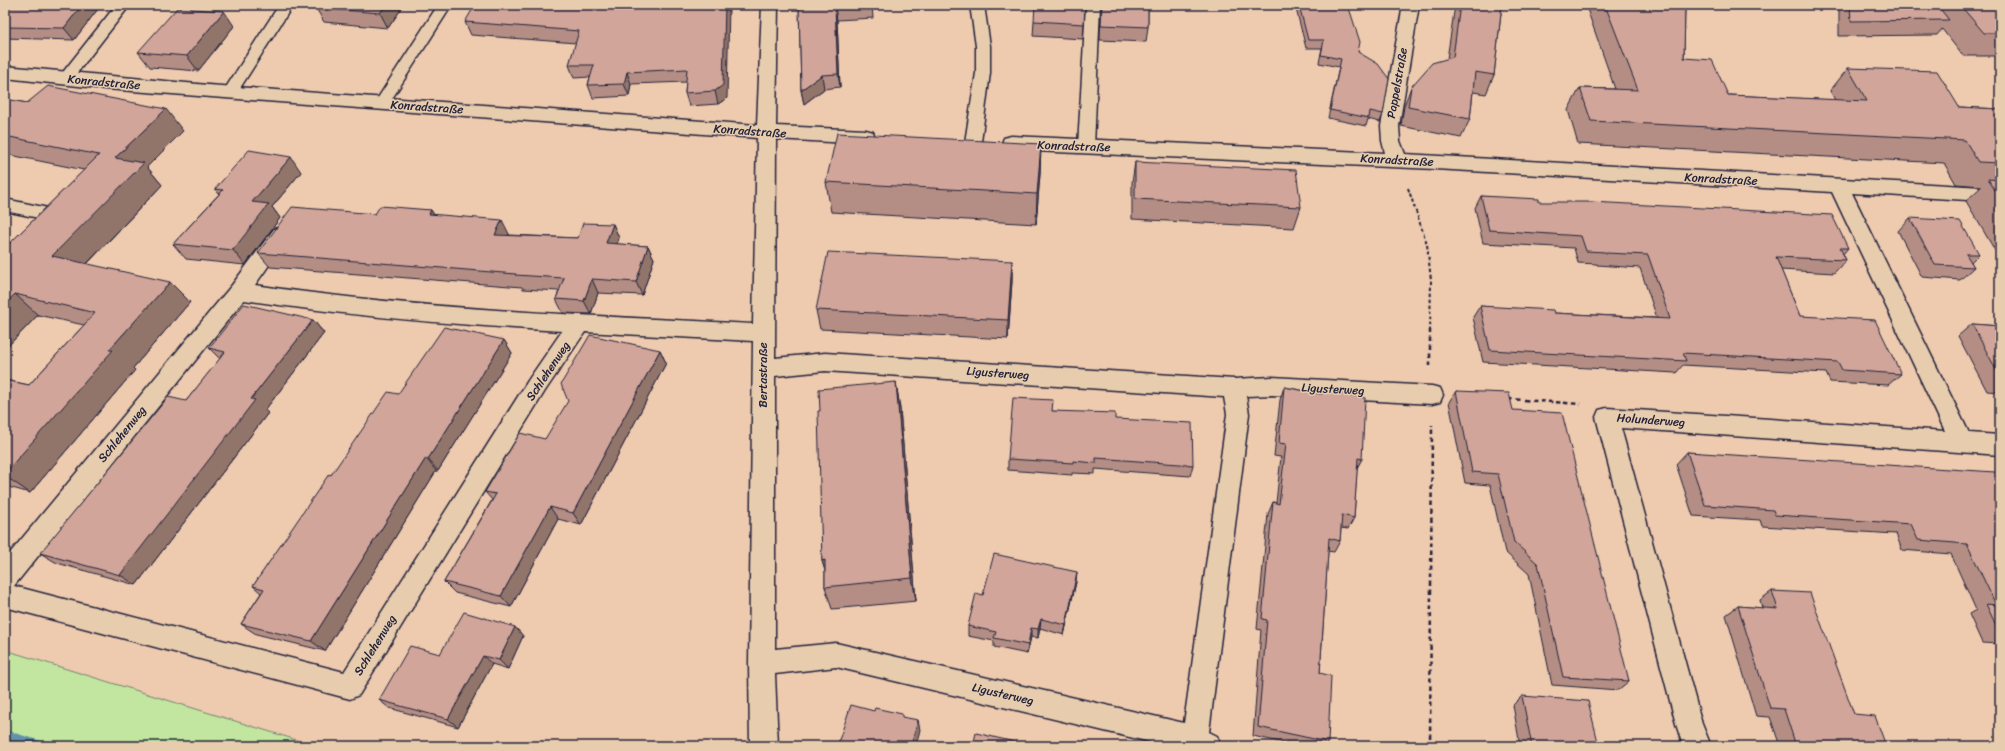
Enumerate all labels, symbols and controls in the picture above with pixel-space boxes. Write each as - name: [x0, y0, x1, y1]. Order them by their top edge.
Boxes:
- street label: Pappelstraße: [1380, 46, 1414, 120]
- street label: Konradstraße: [67, 68, 141, 96]
- street label: Konradstraße: [390, 93, 464, 121]
- street label: Konradstraße: [713, 117, 787, 145]
- street label: Konradstraße: [1037, 134, 1111, 158]
- street label: Konradstraße: [1360, 147, 1434, 173]
- street label: Konradstraße: [1684, 166, 1758, 192]
- street label: Schlehenweg: [520, 336, 576, 406]
- street label: Bertastraße: [752, 342, 774, 408]
- street label: Ligusterweg: [966, 360, 1030, 386]
- street label: Ligusterweg: [1301, 376, 1365, 402]
- street label: Schlehenweg: [92, 400, 152, 468]
- street label: Holunderweg: [1616, 407, 1686, 433]
- street label: Schlehenweg: [348, 610, 402, 680]
- street label: Ligusterweg: [970, 676, 1036, 712]

